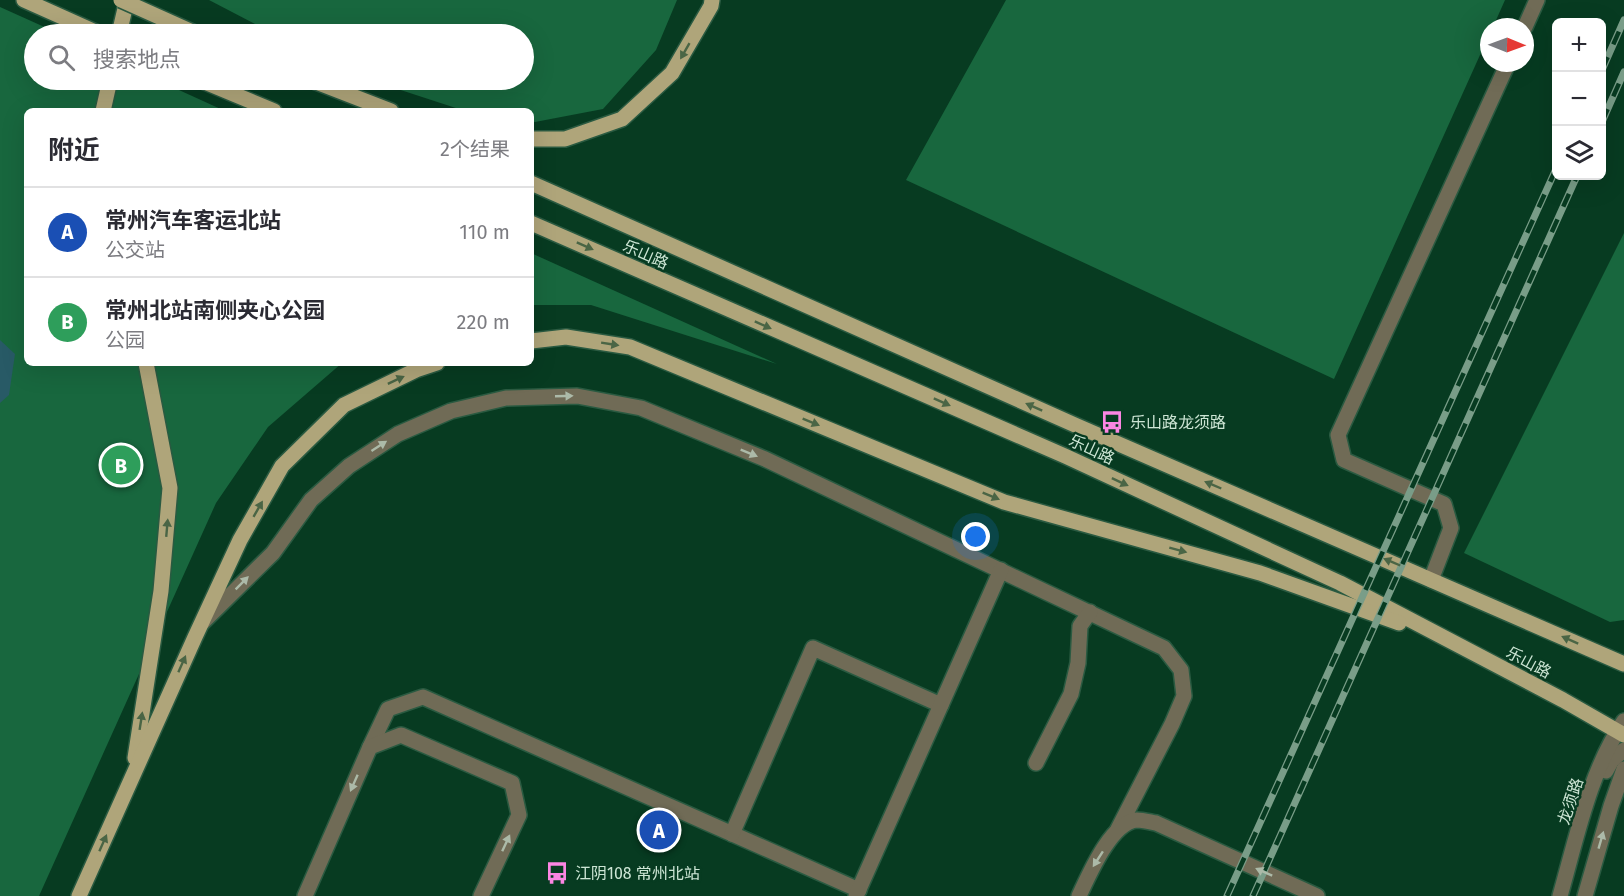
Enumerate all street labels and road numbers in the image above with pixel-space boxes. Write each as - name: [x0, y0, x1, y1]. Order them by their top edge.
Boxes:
- street label: 乐山路: [620, 236, 672, 273]
- street label: 乐山路: [1066, 431, 1118, 468]
- street label: 乐山路: [1503, 643, 1554, 682]
- street label: 龙须路: [1554, 775, 1587, 827]

